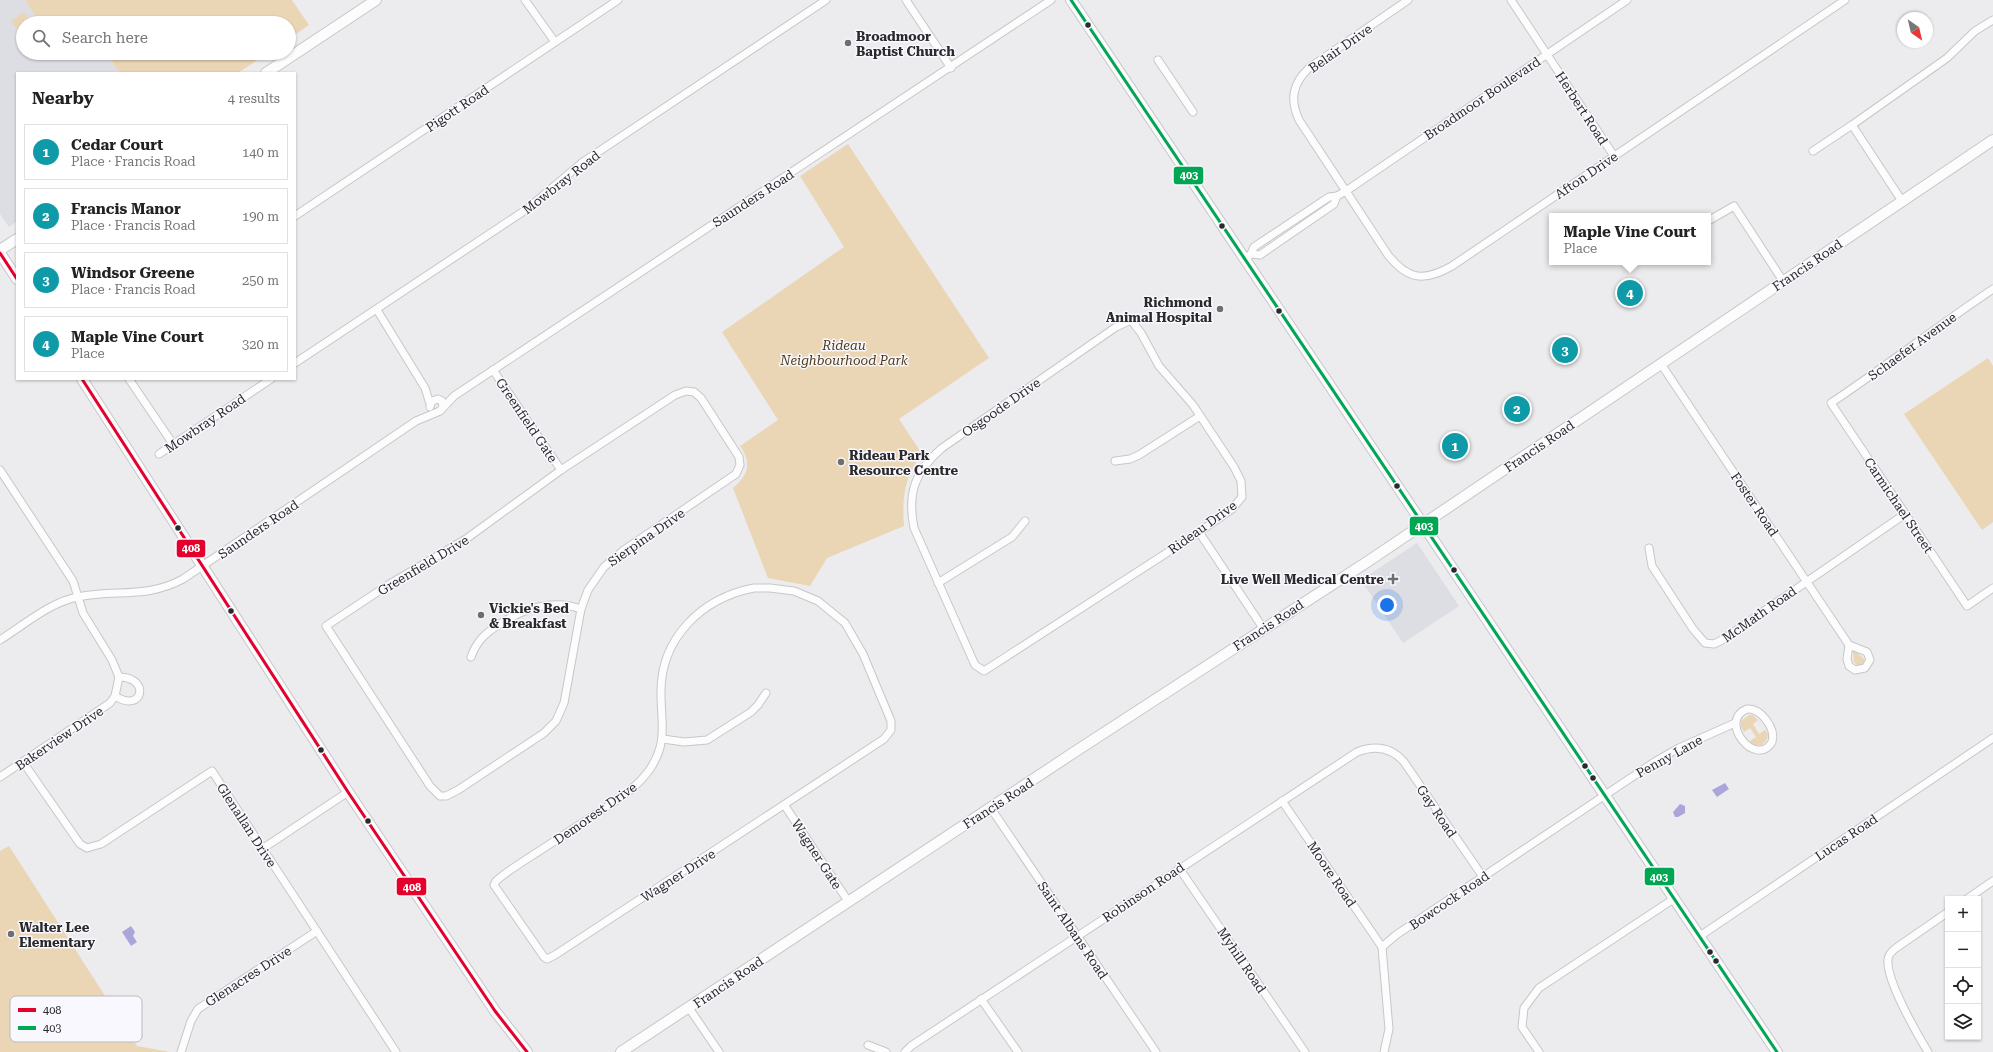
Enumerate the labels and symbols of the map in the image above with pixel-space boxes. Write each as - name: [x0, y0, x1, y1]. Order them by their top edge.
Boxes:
- north arrow: [1897, 12, 1933, 48]
- unlabelled marker: [1083, 20, 1093, 30]
- street label: Belair Drive: [1306, 21, 1375, 76]
- place label: Broadmoor Baptist Church: [856, 29, 955, 59]
- marker: Broadmoor Baptist Church: [843, 38, 853, 48]
- street label: Broadmoor Boulevard: [1421, 53, 1544, 143]
- street label: Herbert Road: [1552, 69, 1611, 148]
- street label: Pigott Road: [423, 82, 492, 135]
- street label: Mowbray Road: [520, 147, 603, 217]
- street label: Afton Drive: [1552, 149, 1621, 202]
- street label: Saunders Road: [710, 166, 797, 230]
- line badge: 403: [1173, 166, 1204, 185]
- text: 403: [1180, 169, 1198, 182]
- unlabelled marker: [1217, 221, 1227, 231]
- street label: Francis Road: [1769, 236, 1846, 294]
- pin: 4: [1617, 278, 1643, 308]
- place label: Richmond Animal Hospital: [1106, 295, 1213, 325]
- marker: Richmond Animal Hospital: [1215, 304, 1225, 314]
- unlabelled marker: [1274, 306, 1284, 316]
- street label: Schaefer Avenue: [1865, 309, 1959, 383]
- pin: 3: [1552, 335, 1578, 365]
- park label: Rideau Neighbourhood Park: [779, 338, 909, 368]
- street label: Greenfield Gate: [493, 375, 560, 465]
- street label: Osgoode Drive: [959, 375, 1043, 440]
- street label: Mowbray Road: [162, 391, 249, 456]
- pin: 2: [1504, 394, 1530, 424]
- street label: Francis Road: [1501, 417, 1578, 475]
- pin: 1: [1442, 431, 1468, 461]
- place label: Rideau Park Resource Centre: [849, 448, 959, 478]
- street label: Carmichael Street: [1861, 455, 1936, 556]
- marker: Rideau Park Resource Centre: [836, 457, 846, 467]
- street label: Foster Road: [1728, 469, 1782, 540]
- unlabelled marker: [1392, 481, 1402, 491]
- street label: Saunders Road: [215, 497, 302, 562]
- street label: Rideau Drive: [1165, 498, 1239, 557]
- street label: Sierpina Drive: [605, 505, 687, 569]
- line badge: 403: [1409, 516, 1439, 536]
- text: 403: [1415, 520, 1433, 533]
- unlabelled marker: [173, 523, 183, 533]
- street label: Greenfield Drive: [375, 532, 471, 599]
- line badge: 408: [176, 539, 206, 558]
- text: 408: [182, 542, 200, 555]
- unlabelled marker: [1449, 565, 1459, 575]
- place label: Live Well Medical Centre: [1221, 572, 1384, 587]
- marker: Live Well Medical Centre: [1387, 573, 1399, 585]
- street label: McMath Road: [1719, 583, 1800, 646]
- your location: [1377, 595, 1397, 615]
- street label: Francis Road: [1230, 597, 1307, 654]
- place label: Vickie's Bed & Breakfast: [489, 601, 569, 631]
- unlabelled marker: [226, 606, 236, 616]
- marker: Vickie's Bed & Breakfast: [476, 610, 486, 620]
- street label: Bakerview Drive: [12, 703, 106, 773]
- street label: Penny Lane: [1633, 732, 1705, 781]
- unlabelled marker: [316, 745, 326, 755]
- unlabelled marker: [1580, 761, 1590, 771]
- unlabelled marker: [1588, 773, 1598, 783]
- street label: Francis Road: [960, 775, 1037, 832]
- street label: Demorest Drive: [551, 779, 640, 848]
- street label: Glenallan Drive: [214, 780, 279, 870]
- street label: Gay Road: [1414, 782, 1460, 841]
- street label: Lucas Road: [1812, 811, 1881, 864]
- unlabelled marker: [363, 816, 373, 826]
- street label: Wagner Gate: [788, 817, 845, 892]
- street label: Moore Road: [1304, 839, 1359, 910]
- street label: Wagner Drive: [638, 846, 718, 905]
- street label: Robinson Road: [1100, 859, 1188, 925]
- line badge: 403: [1644, 867, 1675, 886]
- street label: Bowcock Road: [1407, 868, 1493, 933]
- text: 403: [1650, 871, 1668, 884]
- line badge: 408: [396, 877, 427, 896]
- street label: Saint Albans Road: [1034, 879, 1111, 982]
- text: 408: [403, 881, 421, 894]
- place label: Walter Lee Elementary: [19, 920, 95, 950]
- street label: Myhill Road: [1214, 925, 1269, 996]
- marker: Walter Lee Elementary: [6, 929, 16, 939]
- street label: Glenacres Drive: [202, 943, 294, 1010]
- unlabelled marker: [1705, 947, 1715, 957]
- street label: Francis Road: [690, 953, 767, 1011]
- unlabelled marker: [1711, 956, 1721, 966]
- legend: [10, 996, 142, 1042]
- text: 408: [43, 1004, 61, 1017]
- text: 403: [43, 1022, 61, 1035]

